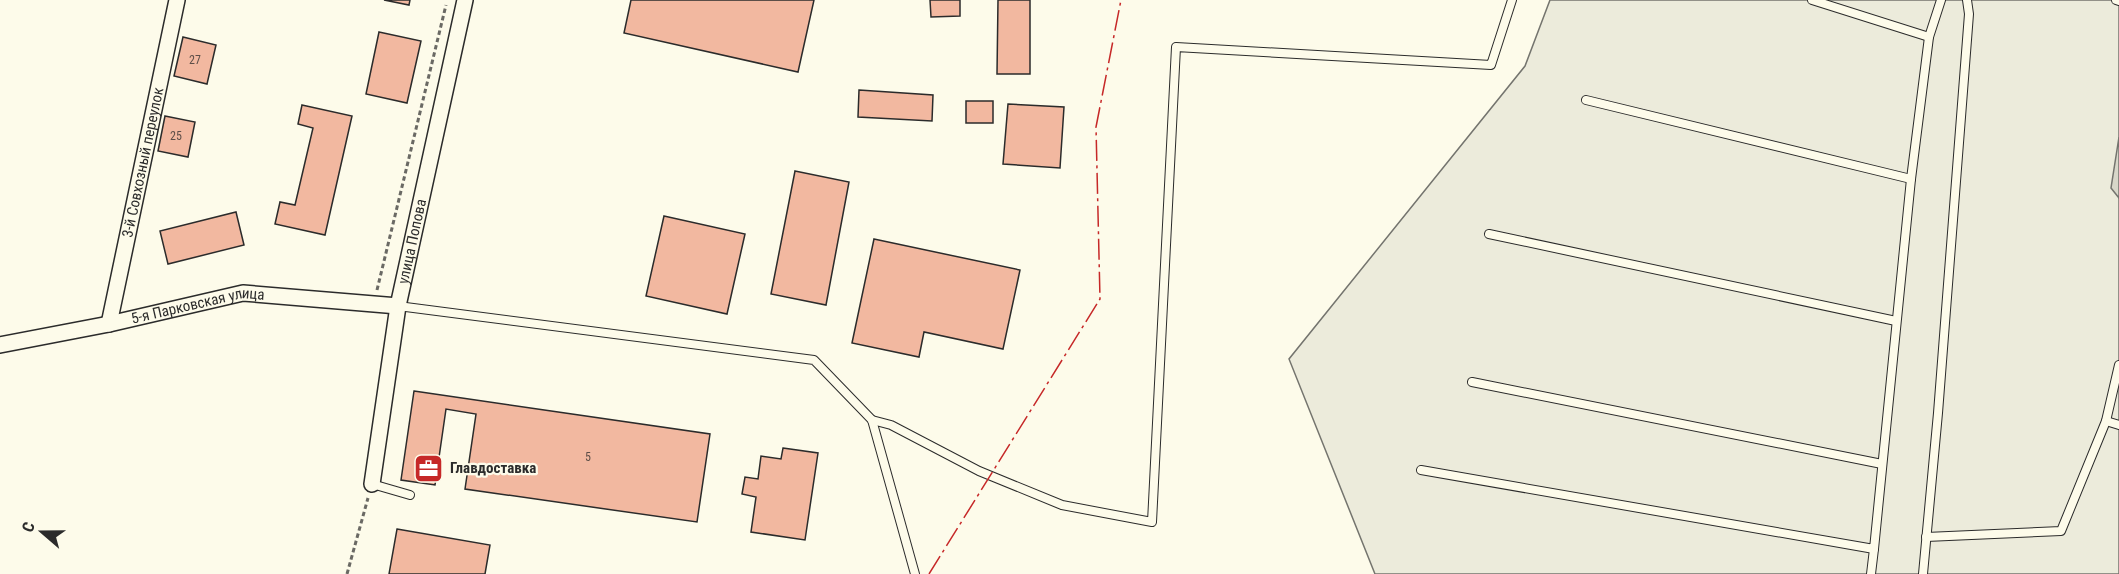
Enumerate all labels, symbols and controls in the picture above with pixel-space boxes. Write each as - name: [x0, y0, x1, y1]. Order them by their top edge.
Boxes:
- house number: 27: [189, 53, 201, 67]
- street label: 3-й Совхозный переулок: [118, 86, 167, 239]
- house number: 25: [170, 129, 182, 143]
- street label: улица Попова: [394, 197, 430, 286]
- street label: 5-я Парковская улица: [129, 284, 265, 328]
- house number: 5: [585, 450, 591, 464]
- office icon: Главдоставка: [413, 452, 445, 484]
- place label: Главдоставка: [450, 459, 536, 477]
- north arrow: [12, 502, 72, 562]
- text: С: [18, 520, 39, 535]

